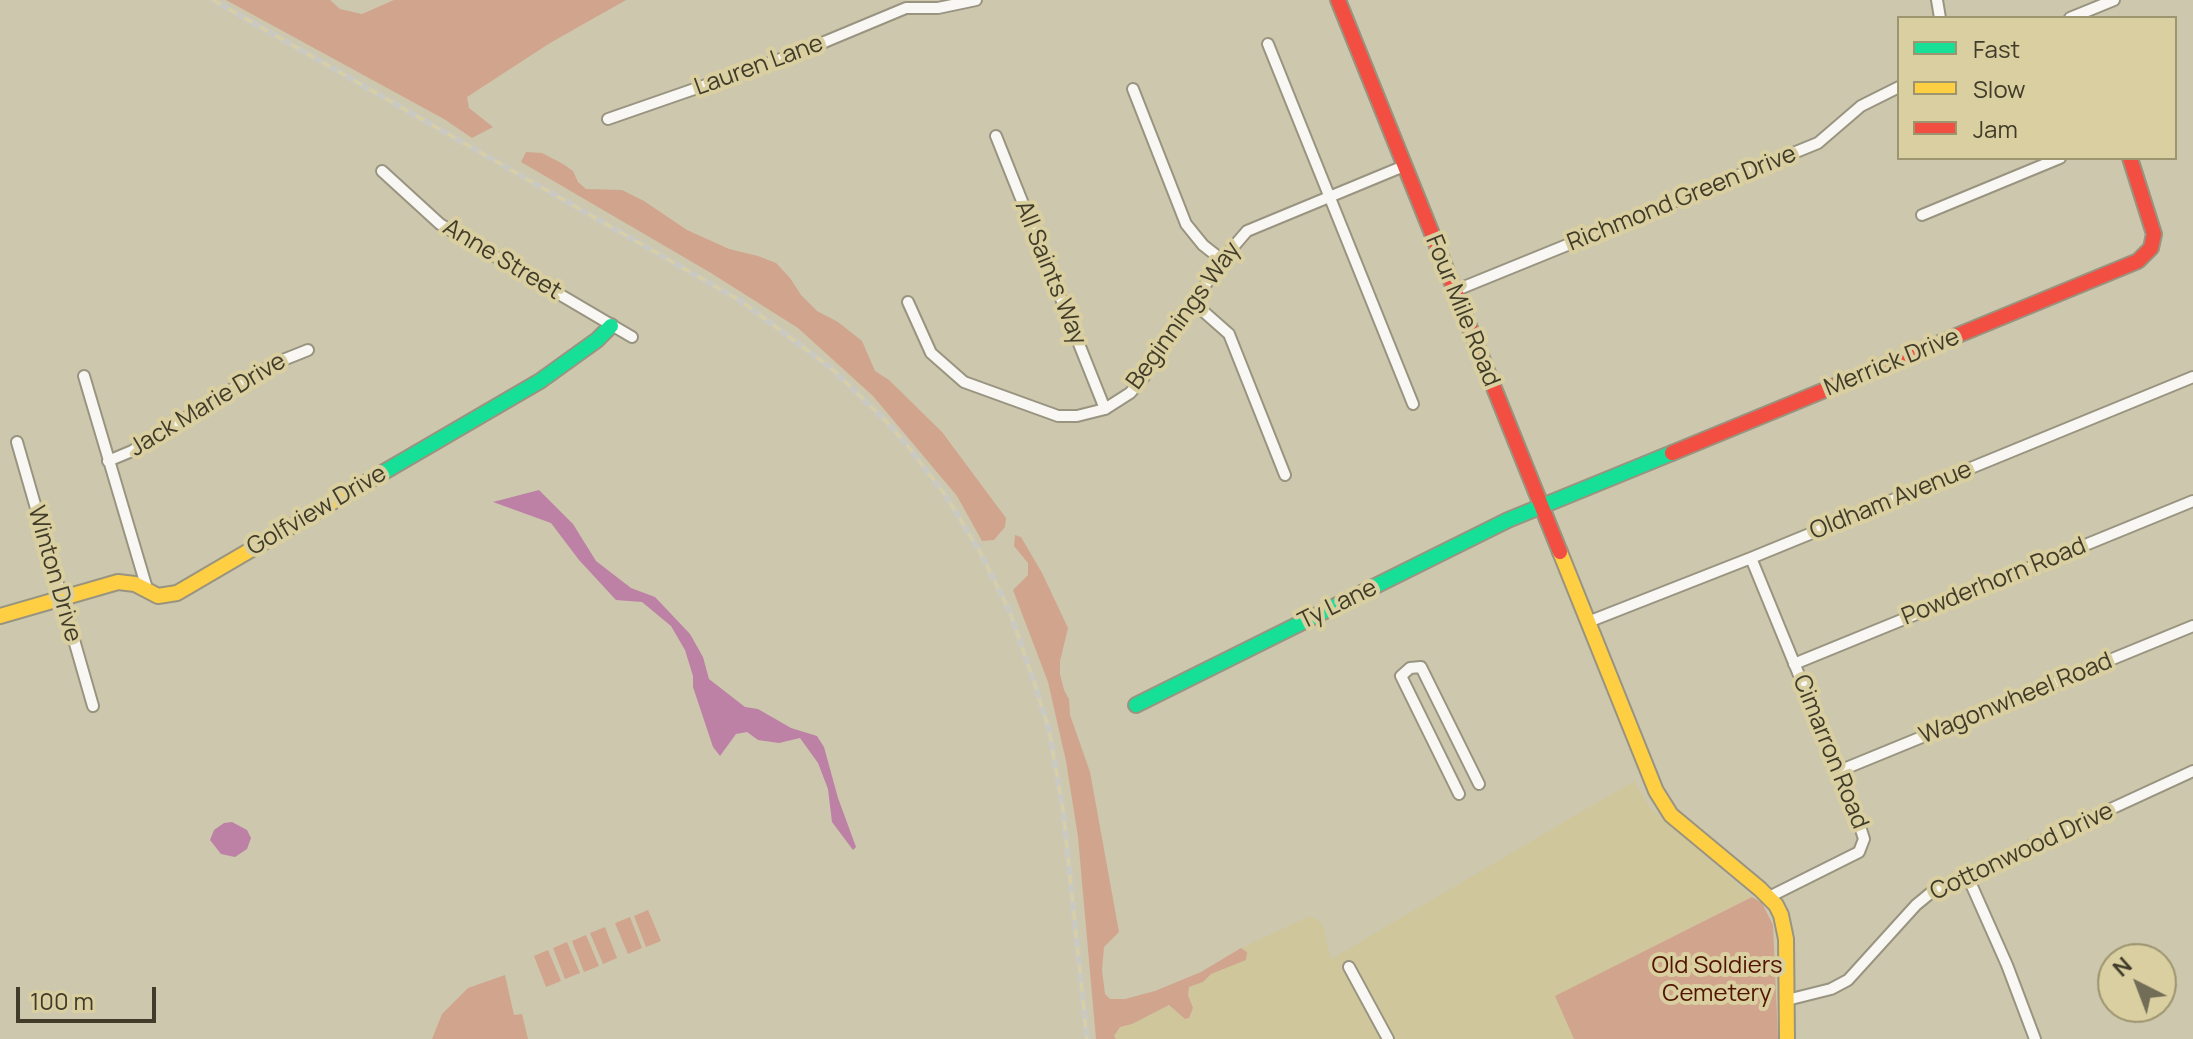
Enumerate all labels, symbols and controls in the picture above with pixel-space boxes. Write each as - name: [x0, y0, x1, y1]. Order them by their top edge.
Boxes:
- legend: [1897, 16, 2177, 160]
- street label: Lauren Lane: [691, 29, 827, 103]
- text: Fast: [1973, 32, 2020, 65]
- text: Slow: [1973, 72, 2026, 105]
- text: Jam: [1973, 112, 2018, 145]
- street label: Richmond Green Drive: [1563, 140, 1801, 258]
- street label: All Saints Way: [1008, 197, 1092, 349]
- street label: Anne Street: [438, 213, 566, 307]
- street label: Four Mile Road: [1419, 231, 1505, 391]
- street label: Beginnings Way: [1121, 237, 1247, 395]
- street label: Merrick Drive: [1820, 323, 1964, 403]
- street label: Jack Marie Drive: [125, 347, 291, 463]
- street label: Oldham Avenue: [1806, 455, 1976, 547]
- street label: Golfview Drive: [242, 460, 392, 562]
- street label: Winton Drive: [21, 503, 87, 645]
- street label: Powderhorn Road: [1898, 532, 2090, 632]
- street label: Ty Lane: [1294, 574, 1382, 636]
- street label: Wagonwheel Road: [1915, 647, 2117, 751]
- street label: Cimarron Road: [1786, 671, 1874, 833]
- street label: Cottonwood Drive: [1926, 797, 2118, 907]
- north arrow: [2097, 943, 2177, 1023]
- text: N: [2106, 950, 2138, 983]
- park label: Old Soldiers Cemetery: [1651, 952, 1783, 1008]
- scale bar: [20, 971, 160, 1021]
- text: 100 m: [30, 984, 94, 1017]

